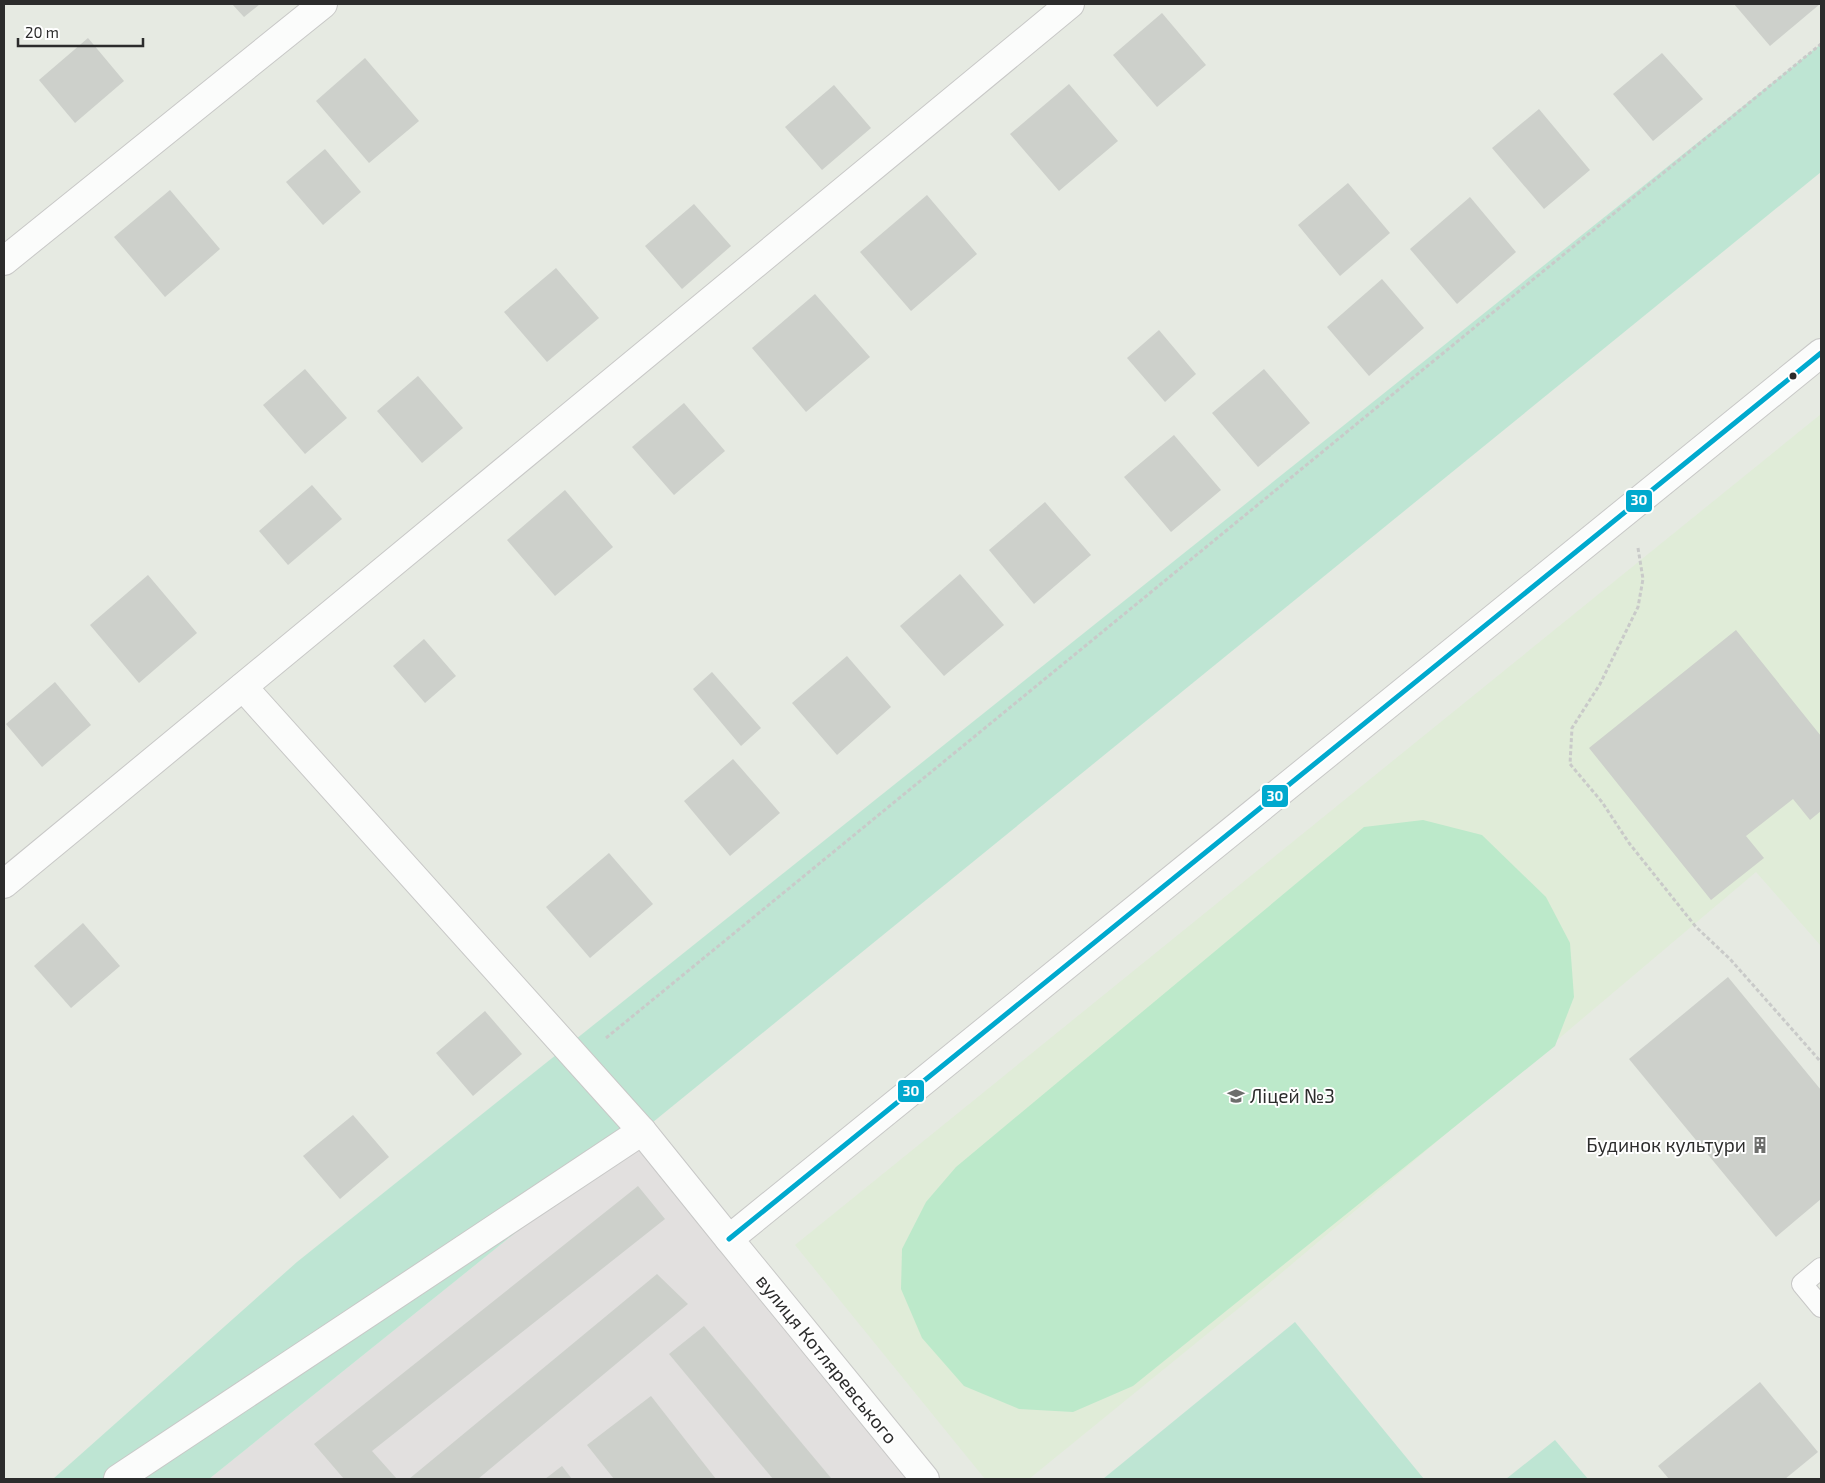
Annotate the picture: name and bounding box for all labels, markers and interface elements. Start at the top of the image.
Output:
scale bar [18,15,142,47]
text: 20 m [25,23,59,41]
unlabelled marker [1788,371,1798,381]
line badge: 30 [1625,489,1653,513]
text: 30 [1631,491,1648,508]
line badge: 30 [1261,784,1289,808]
text: 30 [1267,787,1284,804]
line badge: 30 [897,1079,925,1103]
text: 30 [903,1082,920,1099]
place label: Ліцей №3 [1250,1084,1335,1107]
school or university icon: Ліцей №3 [1226,1086,1246,1106]
place label: Будинок культури [1586,1133,1746,1157]
building icon: Будинок культури [1750,1135,1770,1155]
street label: вулиця Котляревського [751,1269,903,1449]

